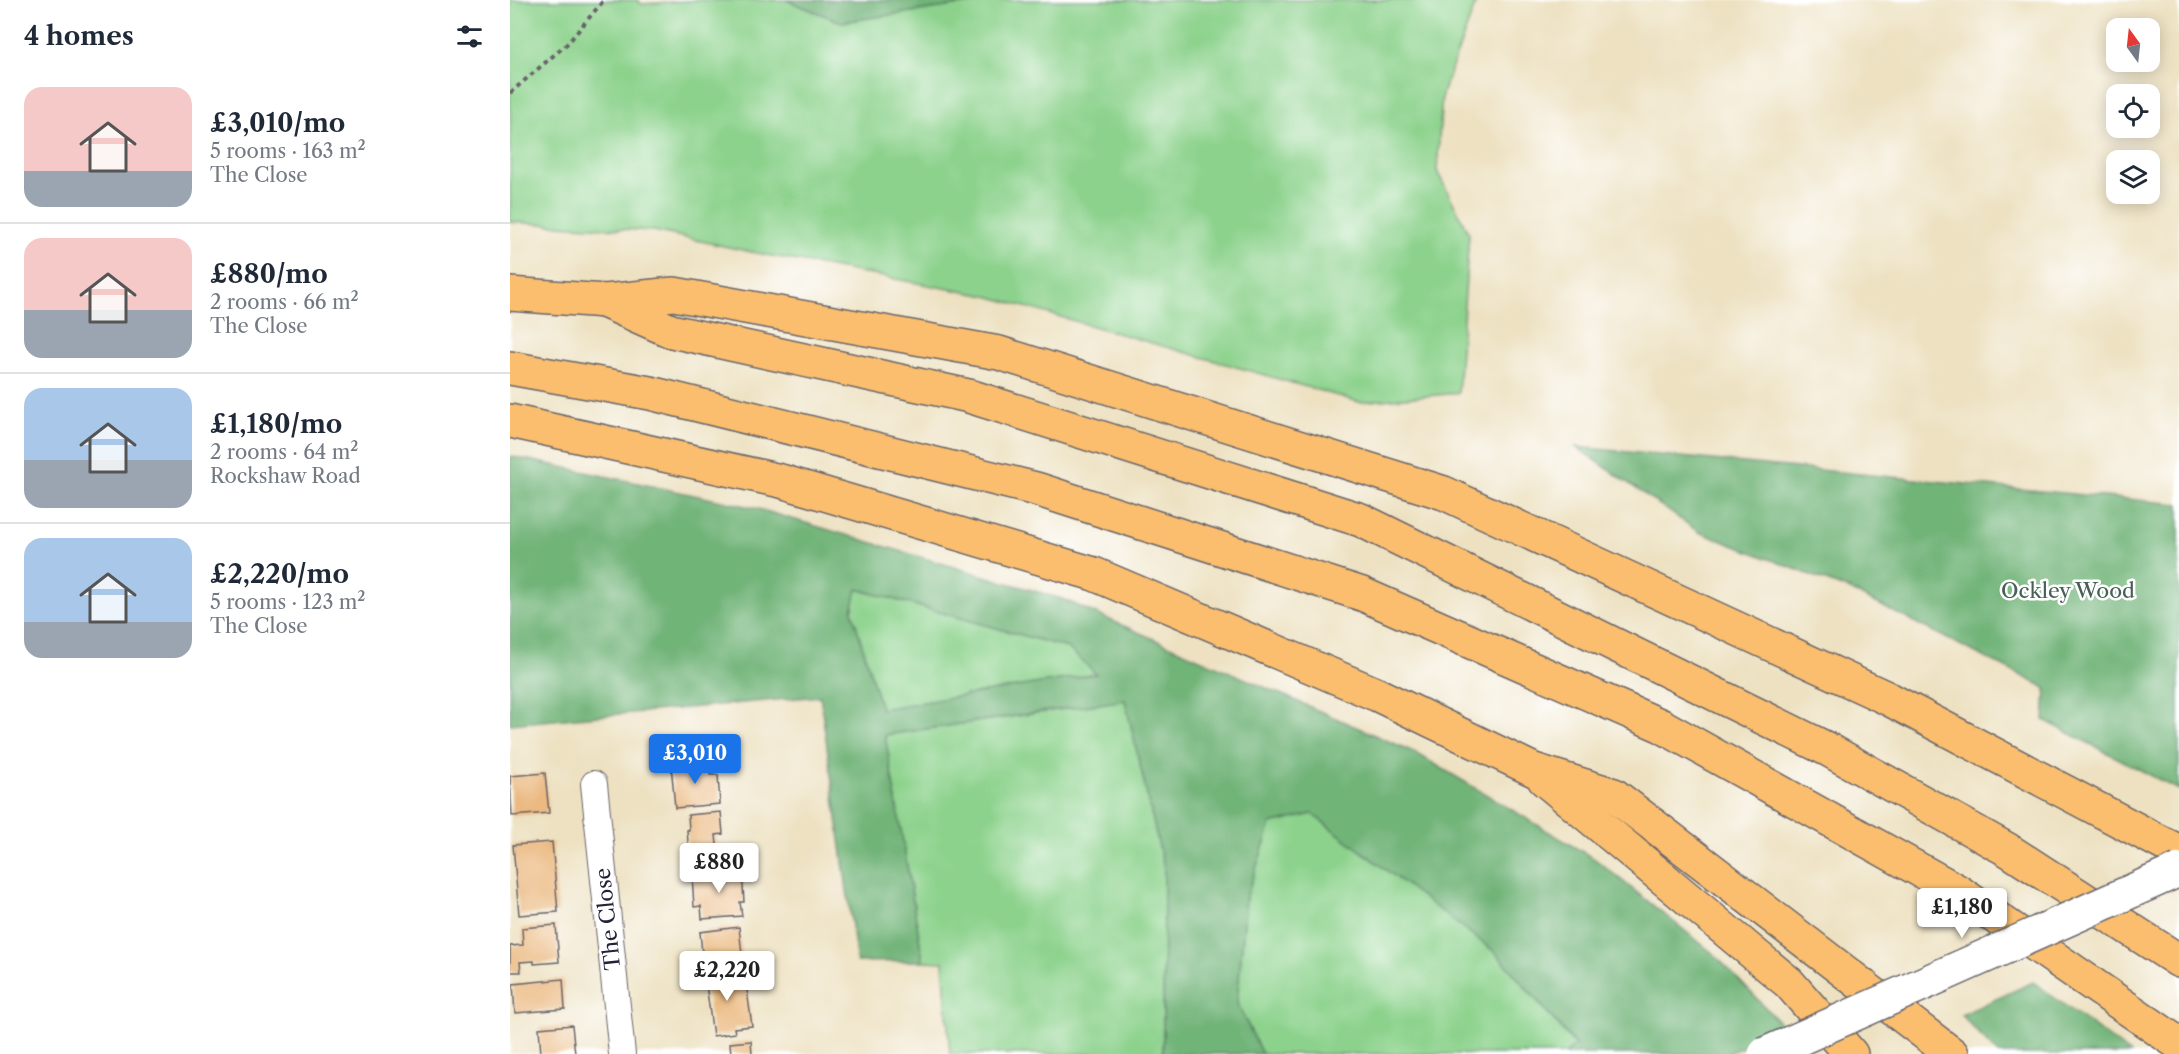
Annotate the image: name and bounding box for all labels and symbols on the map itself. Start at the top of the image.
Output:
north arrow [2106,18,2160,72]
park label: Ockley Wood [2001,578,2135,603]
pin: £3,010 [646,734,744,785]
pin: £880 [683,843,755,894]
street label: The Close [590,867,625,971]
pin: £1,180 [1913,888,2011,939]
pin: £2,220 [678,951,776,1002]

